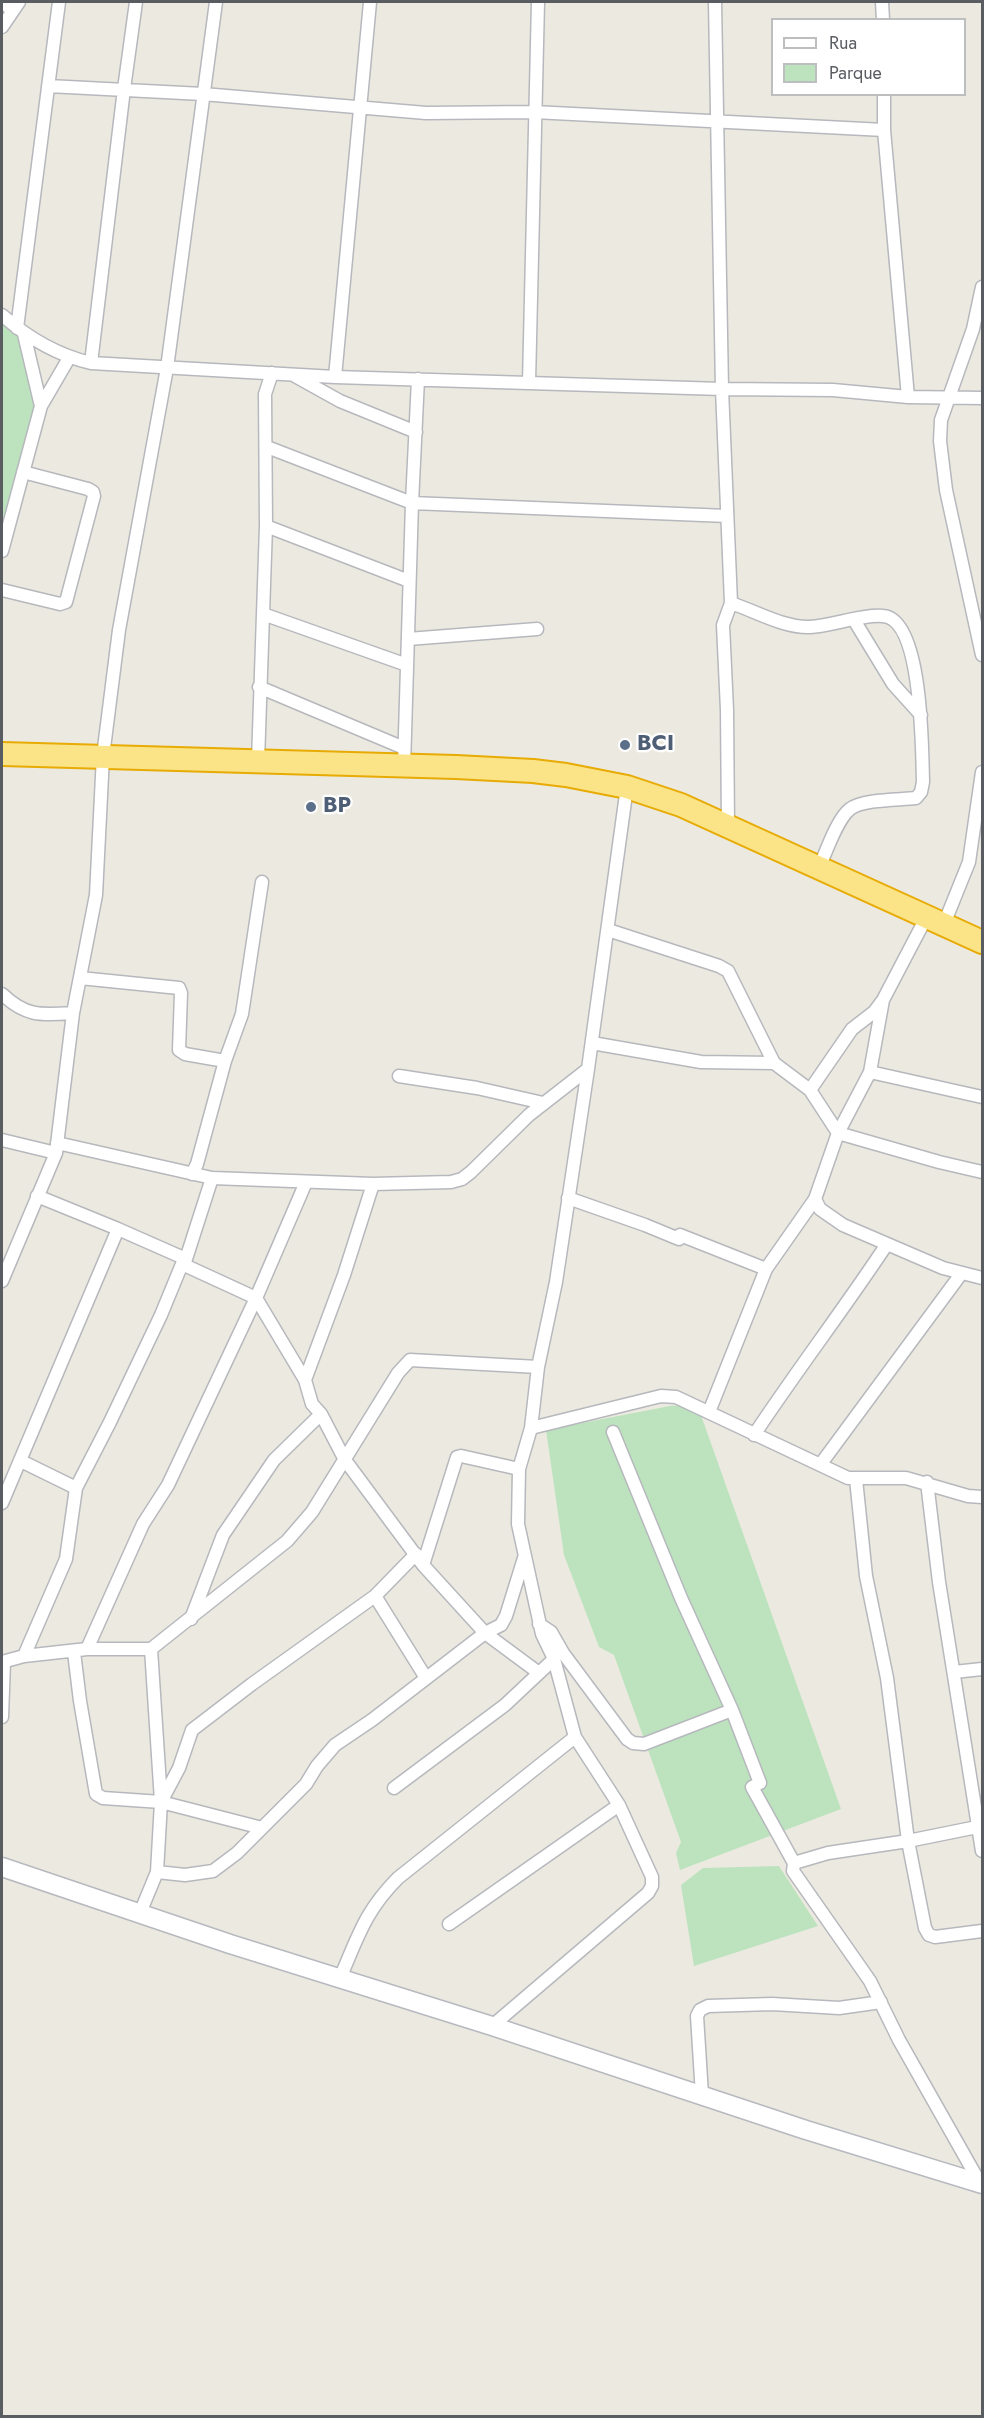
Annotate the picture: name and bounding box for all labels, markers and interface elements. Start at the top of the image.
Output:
legend [771,18,966,96]
text: Rua [829,30,857,56]
text: Parque [829,60,882,86]
place label: BCI [637,732,674,758]
marker: BCI [618,738,632,752]
place label: BP [323,794,351,820]
marker: BP [304,800,318,814]

